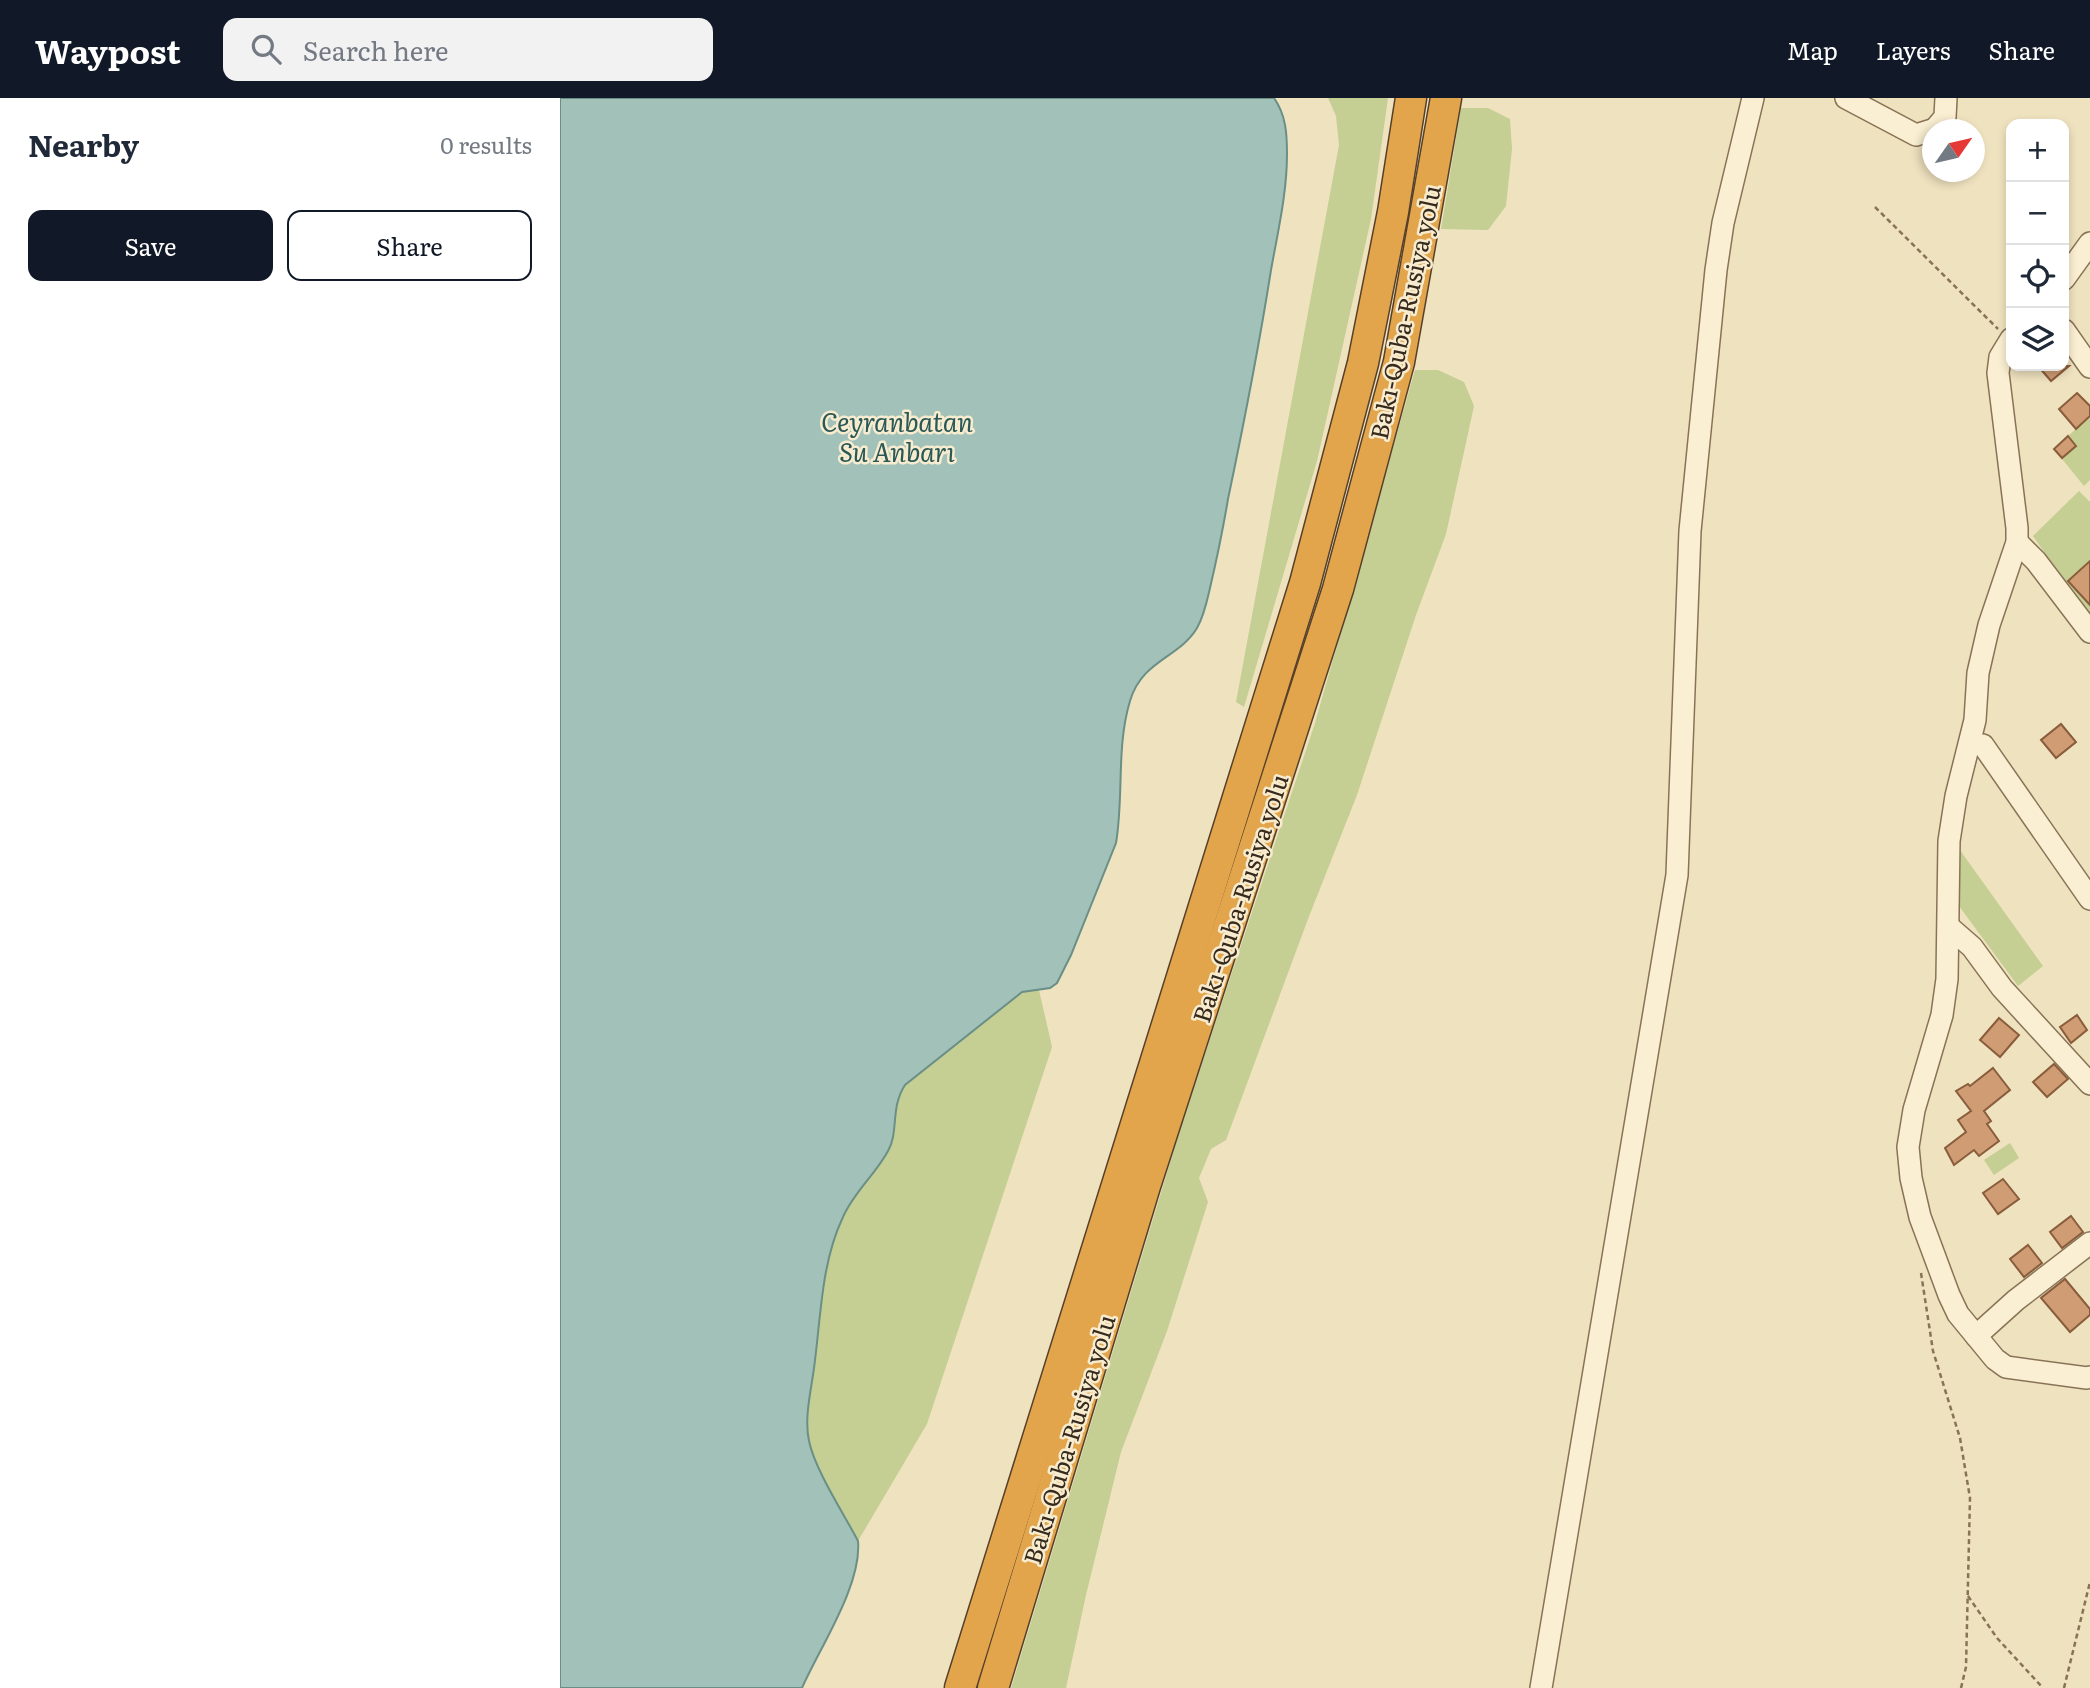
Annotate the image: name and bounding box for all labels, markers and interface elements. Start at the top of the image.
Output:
search box [223,18,713,81]
text: Waypost [35,25,181,74]
icon: search [247,30,285,68]
text: Search here [303,30,449,69]
text: Map [1787,32,1838,67]
text: Layers [1876,32,1950,67]
text: Share [1988,32,2055,67]
north arrow [1922,119,1985,182]
map controls [2006,119,2069,371]
button: + [2006,119,2069,182]
text: Nearby [28,122,139,166]
text: 0 results [440,127,532,161]
street label: Bakı-Quba-Rusiya yolu [1360,181,1448,443]
button: − [2006,182,2069,245]
button: Save [28,210,273,281]
button: Share [287,210,532,281]
button: locate [2006,245,2069,308]
button: layers [2006,308,2069,371]
water label: Ceyranbatan Su Anbarı [821,401,974,470]
street label: Bakı-Quba-Rusiya yolu [1182,769,1296,1027]
street label: Bakı-Quba-Rusiya yolu [1013,1310,1123,1568]

